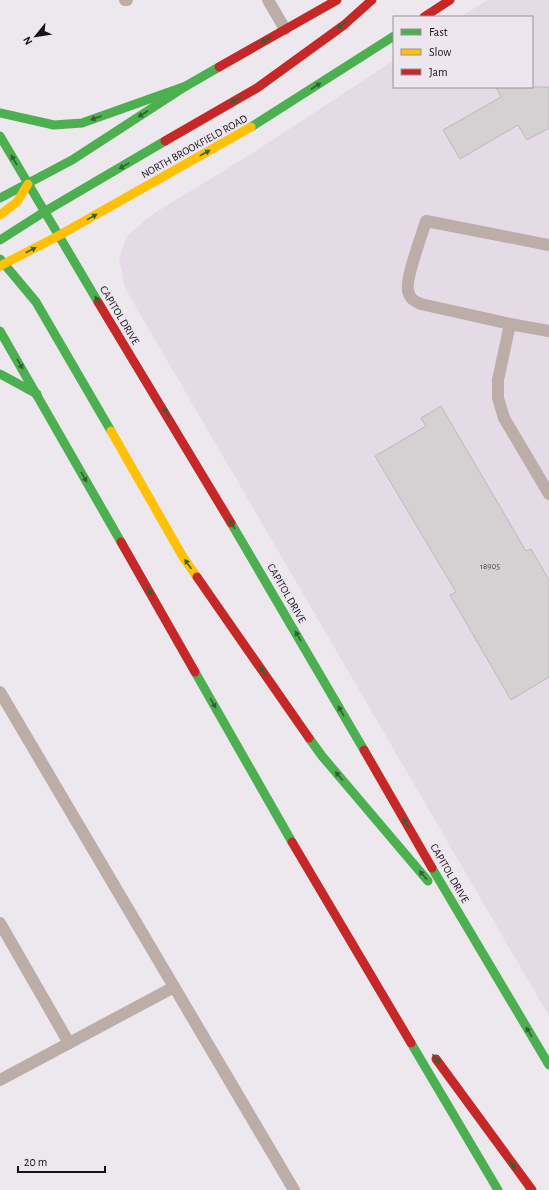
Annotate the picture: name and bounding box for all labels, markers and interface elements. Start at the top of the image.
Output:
north arrow [16,16,56,56]
legend [393,16,533,88]
one-way arrow [337,21,348,30]
text: Fast [429,26,448,38]
text: N [21,35,34,47]
one-way arrow [260,37,272,44]
text: Slow [429,46,451,58]
text: Jam [429,66,448,78]
one-way arrow [311,82,322,90]
one-way arrow [230,96,242,103]
one-way arrow [138,110,148,118]
street label: NORTH BROOKFIELD ROAD [139,113,249,180]
one-way arrow [90,115,102,121]
one-way arrow [199,150,211,157]
one-way arrow [11,154,18,166]
one-way arrow [118,162,130,169]
one-way arrow [86,213,98,220]
one-way arrow [25,247,37,253]
street label: CAPITOL DRIVE [98,284,142,347]
one-way arrow [94,296,102,306]
one-way arrow [16,358,23,370]
one-way arrow [162,406,169,418]
one-way arrow [81,471,88,483]
one-way arrow [229,518,236,530]
one-way arrow [184,559,192,570]
street label: CAPITOL DRIVE [265,562,308,625]
house number: 18905 [480,562,500,571]
one-way arrow [145,584,152,596]
one-way arrow [294,630,301,642]
one-way arrow [259,665,267,676]
one-way arrow [210,697,217,709]
one-way arrow [338,705,345,717]
one-way arrow [335,770,344,781]
one-way arrow [403,817,410,829]
street label: CAPITOL DRIVE [428,842,471,905]
one-way arrow [419,870,428,880]
one-way arrow [525,1027,533,1037]
one-way arrow [431,1054,439,1064]
scale bar [18,1148,105,1174]
text: 20 m [24,1156,47,1168]
one-way arrow [508,1158,517,1169]

